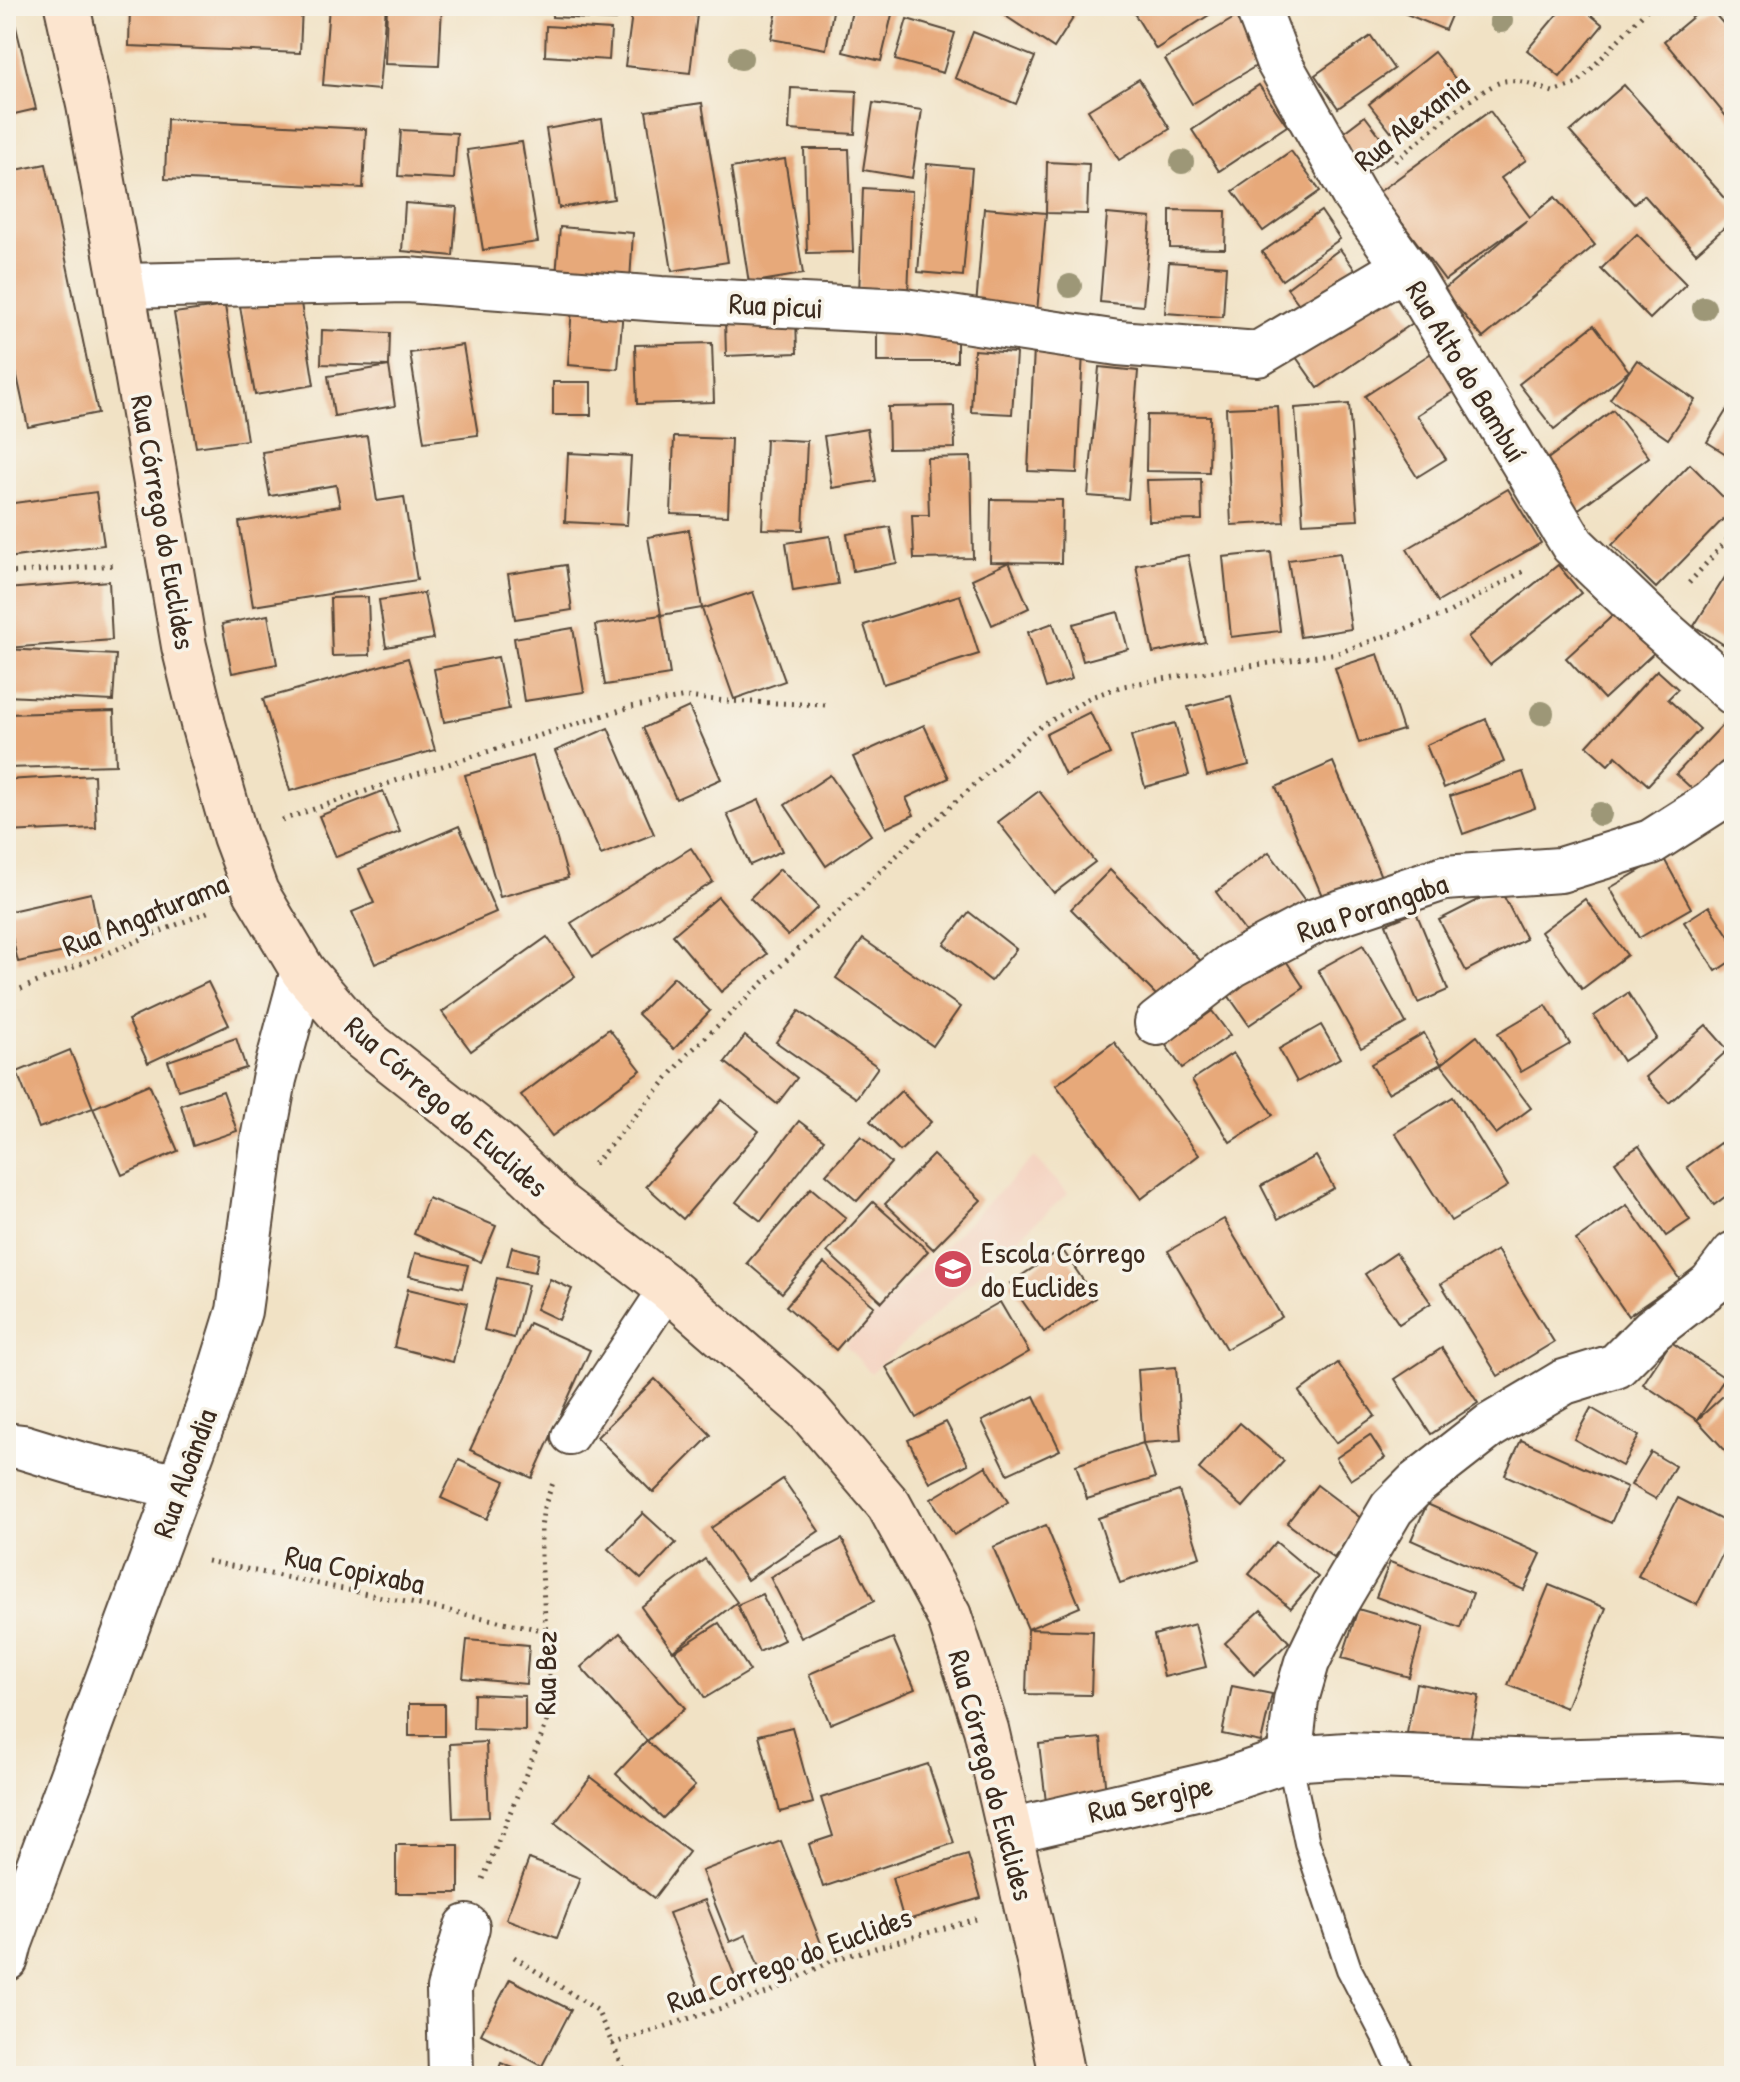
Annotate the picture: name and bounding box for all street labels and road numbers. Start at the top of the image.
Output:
street label: Rua Alexania [1345,64,1477,180]
street label: Rua Alto do Bambuí [1397,273,1537,469]
street label: Rua picui [728,283,824,327]
street label: Rua Córrego do Euclides [122,392,206,652]
street label: Rua Porangaba [1291,862,1453,951]
street label: Rua Angaturama [56,863,234,965]
street label: Rua Córrego do Euclides [337,1006,557,1206]
street label: Rua Aloândia [142,1403,226,1543]
street label: Rua Copixaba [282,1535,429,1603]
street label: Rua Bez [524,1630,566,1715]
street label: Rua Córrego do Euclides [939,1645,1045,1905]
street label: Rua Sergipe [1084,1764,1216,1832]
street label: Rua Corrego do Euclides [661,1896,917,2022]

